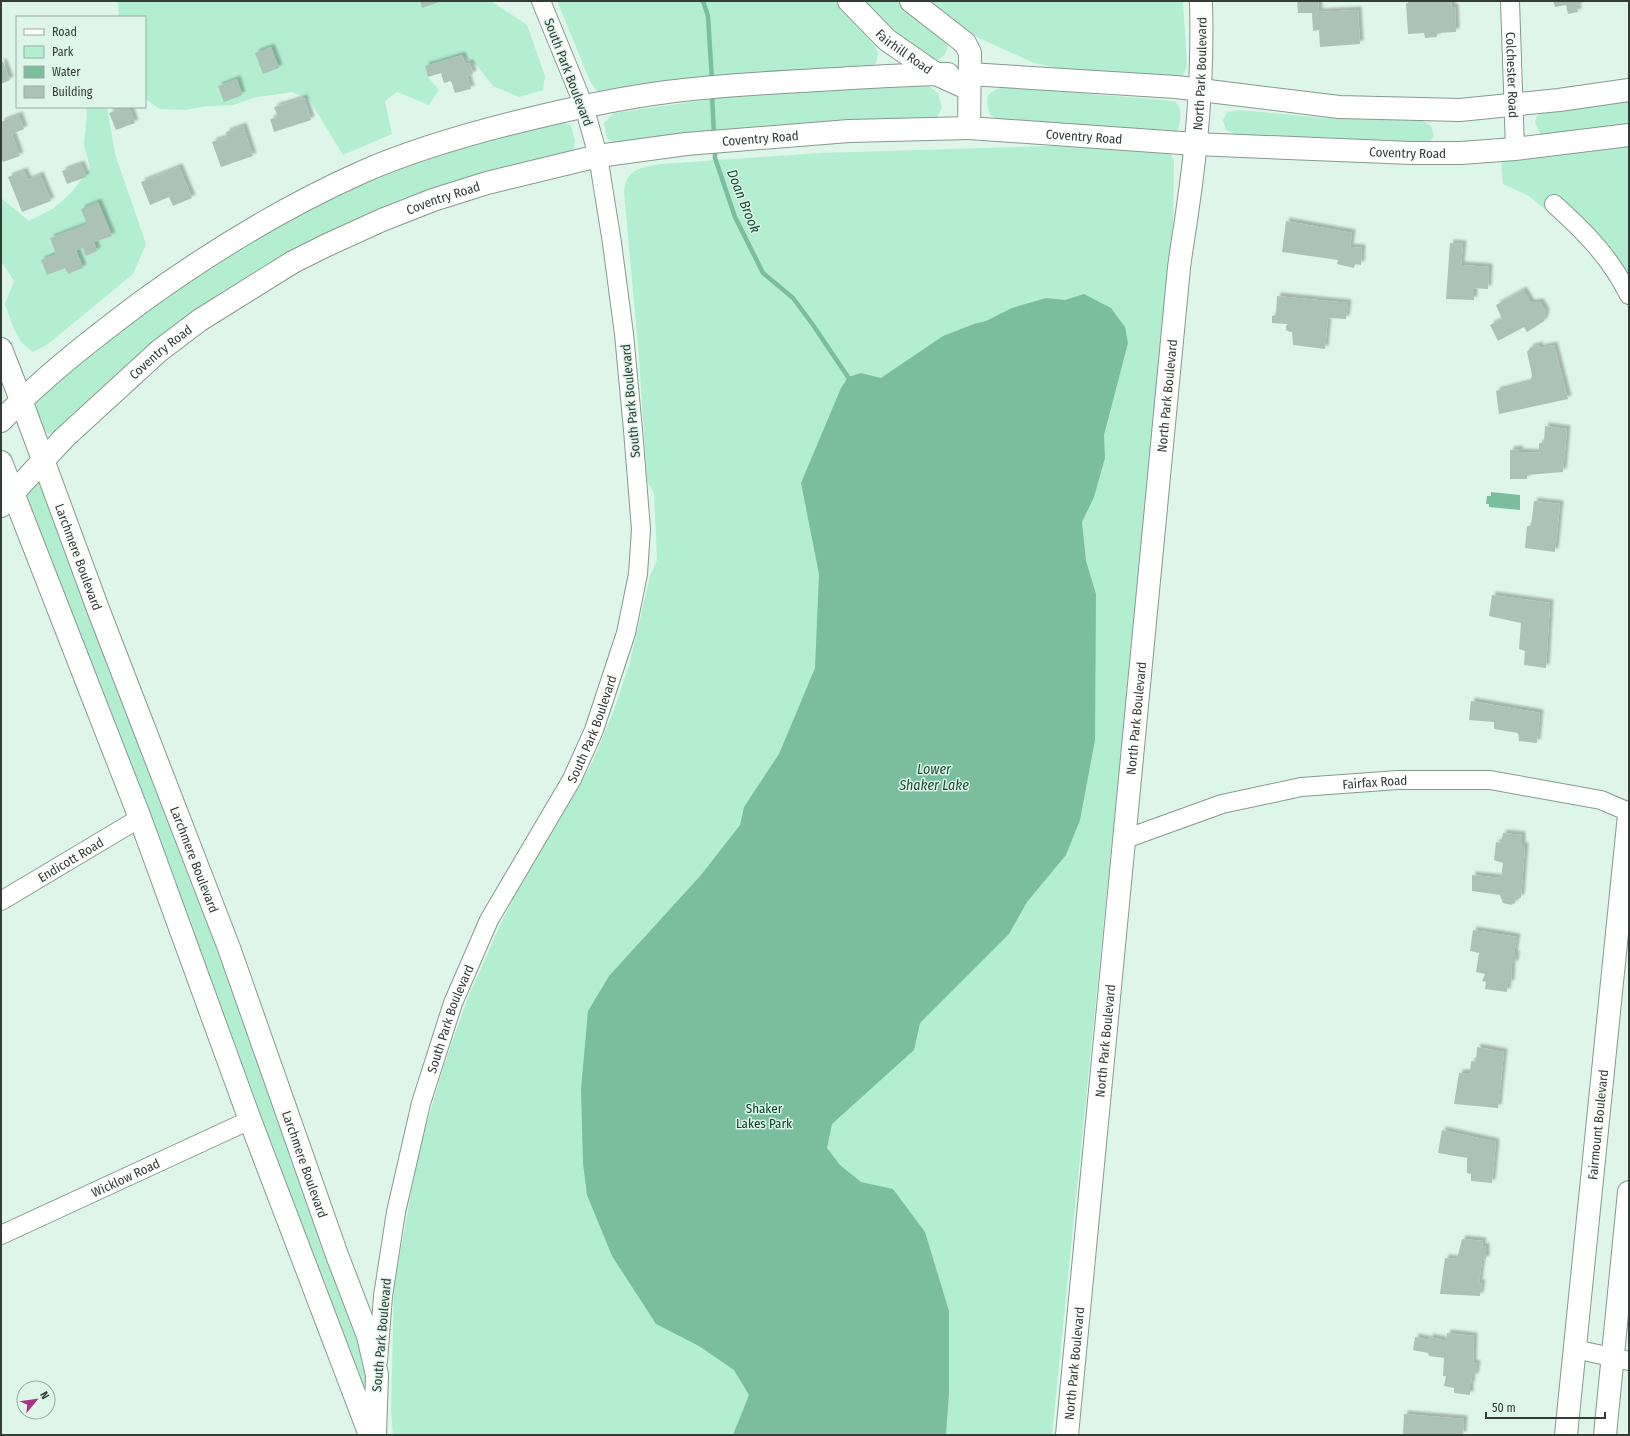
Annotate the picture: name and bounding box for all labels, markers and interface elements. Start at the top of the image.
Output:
legend [16,16,146,108]
street label: South Park Boulevard [541,16,596,128]
street label: North Park Boulevard [1190,17,1209,131]
text: Road [52,25,77,39]
street label: Fairhill Road [873,26,935,77]
street label: Colchester Road [1503,32,1521,118]
text: Park [52,45,74,59]
text: Water [52,65,81,79]
text: Building [52,85,93,99]
street label: Coventry Road [1045,126,1123,147]
street label: Coventry Road [722,128,799,149]
street label: Coventry Road [1369,144,1446,161]
water label: Doan Brook [723,167,764,236]
street label: Coventry Road [404,179,482,218]
street label: Coventry Road [126,322,195,383]
street label: North Park Boulevard [1154,339,1180,453]
street label: South Park Boulevard [618,344,643,458]
street label: Larchmere Boulevard [52,502,105,612]
street label: North Park Boulevard [1123,661,1149,775]
street label: South Park Boulevard [564,673,620,785]
water label: Lower Shaker Lake [898,761,969,794]
street label: Fairfax Road [1342,773,1407,792]
street label: Larchmere Boulevard [167,804,222,915]
street label: Endicott Road [35,835,106,885]
street label: South Park Boulevard [424,963,477,1075]
street label: North Park Boulevard [1092,984,1118,1098]
street label: Fairmount Boulevard [1585,1069,1611,1180]
park label: Shaker Lakes Park [736,1101,793,1131]
street label: Larchmere Boulevard [279,1109,330,1220]
street label: Wicklow Road [89,1156,162,1200]
street label: South Park Boulevard [369,1278,394,1392]
street label: North Park Boulevard [1061,1306,1087,1420]
north arrow [16,1380,56,1420]
text: N [37,1389,52,1401]
scale bar [1486,1394,1605,1420]
text: 50 m [1492,1401,1516,1415]

